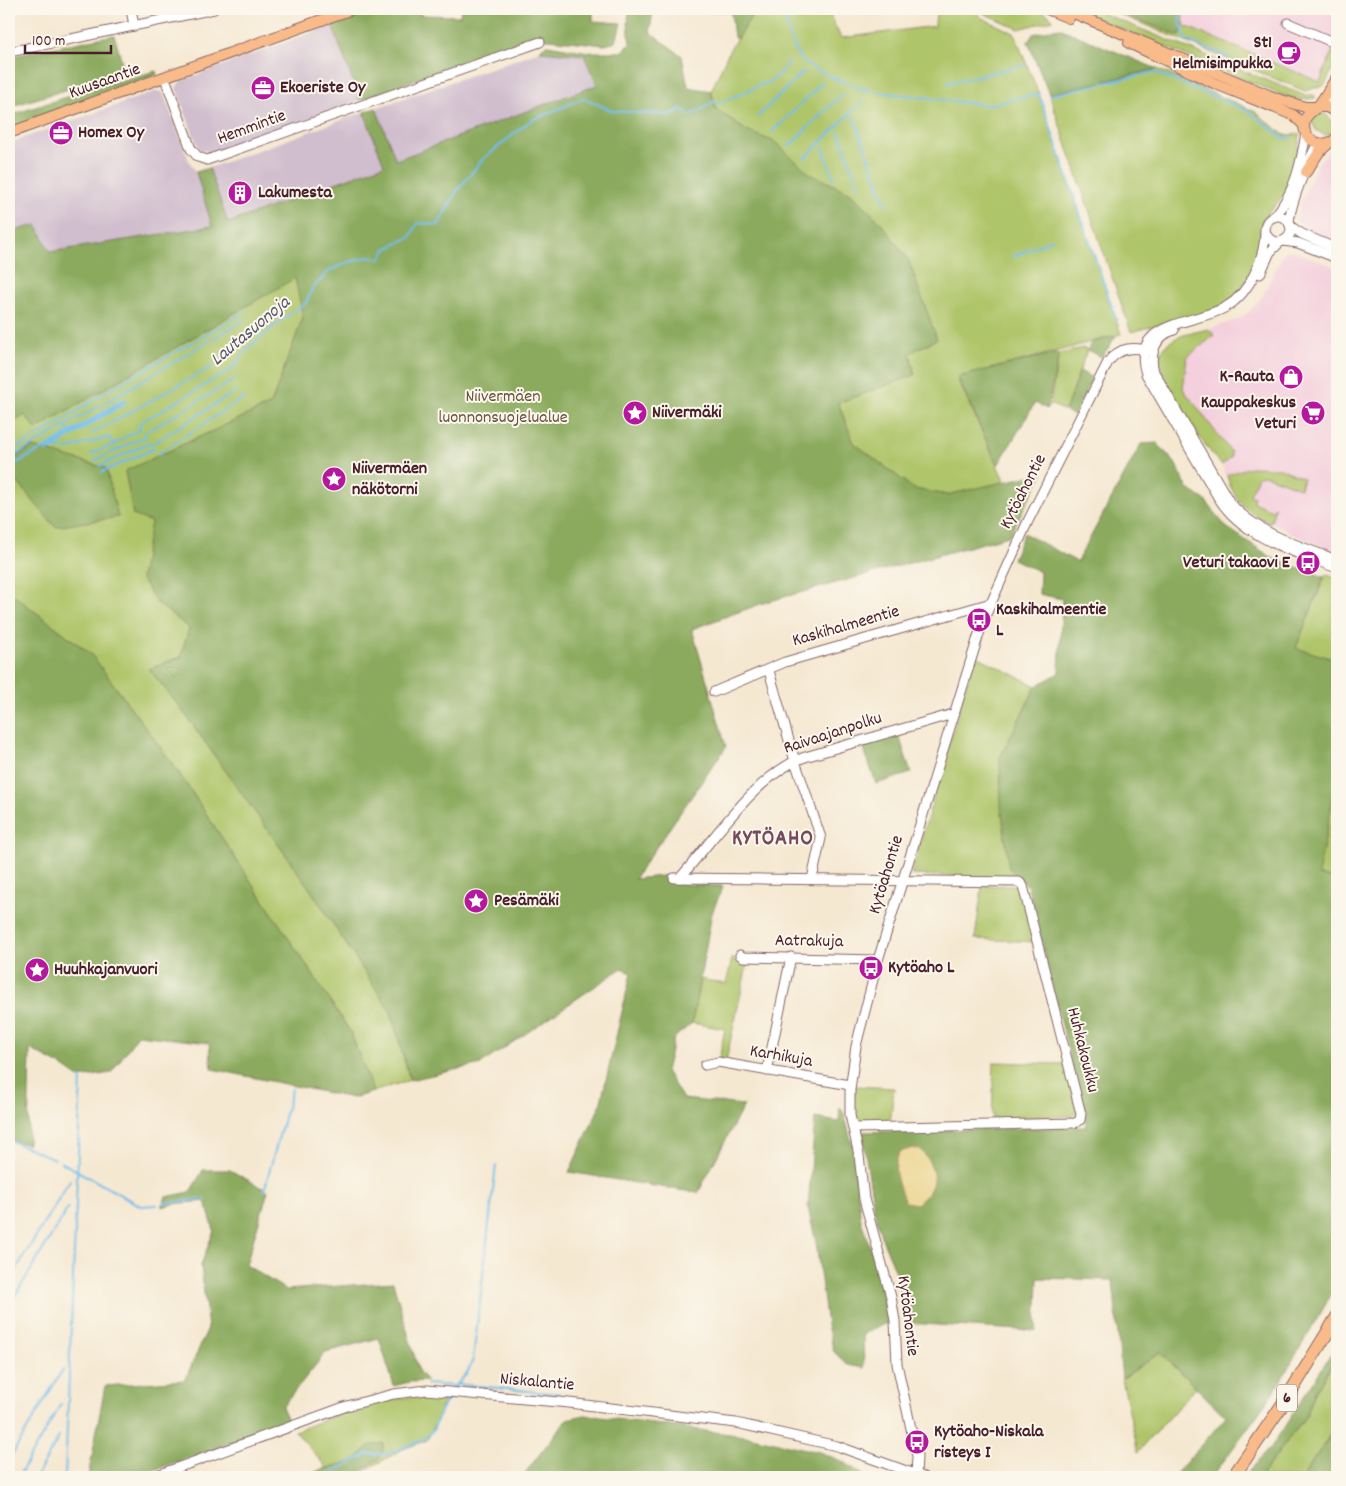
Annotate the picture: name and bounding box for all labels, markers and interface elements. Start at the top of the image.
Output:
scale bar [25,22,111,54]
text: 100 m [32,31,65,53]
place label: St1 Helmisimpukka [1172,31,1273,77]
cafe icon: St1 Helmisimpukka [1276,40,1302,66]
street label: Kuusaantie [66,57,144,106]
office icon: Ekoeriste Oy [250,75,276,101]
place label: Ekoeriste Oy [280,76,366,101]
street label: Hemmintie [214,104,290,152]
office icon: Homex Oy [48,120,74,146]
place label: Homex Oy [78,121,145,146]
building icon: Lakumesta [227,180,253,206]
place label: Lakumesta [258,181,332,206]
water label: Lautasuonoja [205,290,297,373]
shop icon: K-Rauta [1278,364,1304,390]
place label: K-Rauta [1219,365,1275,390]
park label: Niivermäen luonnonsuojelualue [438,385,568,431]
place label: Kauppakeskus Veturi [1201,391,1297,437]
place icon: Niivermäki [622,400,648,426]
supermarket icon: Kauppakeskus Veturi [1300,400,1326,426]
place label: Niivermäki [652,401,722,426]
street label: Kytöahontie [994,450,1054,534]
place label: Niivermäen näkötorni [352,457,427,503]
place icon: Niivermäen näkötorni [321,466,347,492]
bus stop icon: Veturi takaovi E [1295,550,1321,576]
place label: Veturi takaovi E [1183,551,1291,576]
place label: Kaskihalmeentie L [996,598,1106,644]
street label: Kaskihalmeentie [790,600,903,654]
bus stop icon: Kaskihalmeentie L [966,607,992,633]
street label: Raivaajanpolku [781,706,885,762]
district label: KYTÖAHO [732,824,814,855]
street label: Kytöahontie [863,832,911,917]
place icon: Pesämäki [463,888,489,914]
place label: Pesämäki [494,889,559,914]
street label: Aatrakuja [775,929,844,955]
bus stop icon: Kytöaho L [858,955,884,981]
place label: Kytöaho L [888,956,955,981]
place icon: Huuhkajanvuori [24,957,50,983]
place label: Huuhkajanvuori [54,958,158,983]
street label: Huhkakoukku [1059,1005,1105,1095]
street label: Karhikuja [748,1039,815,1075]
street label: Kytöahontie [890,1274,924,1358]
street label: Niskalantie [499,1367,575,1399]
road number: 6 [1277,1385,1297,1412]
place label: Kytöaho-Niskala risteys I [934,1420,1044,1466]
bus stop icon: Kytöaho-Niskala risteys I [904,1429,930,1455]

